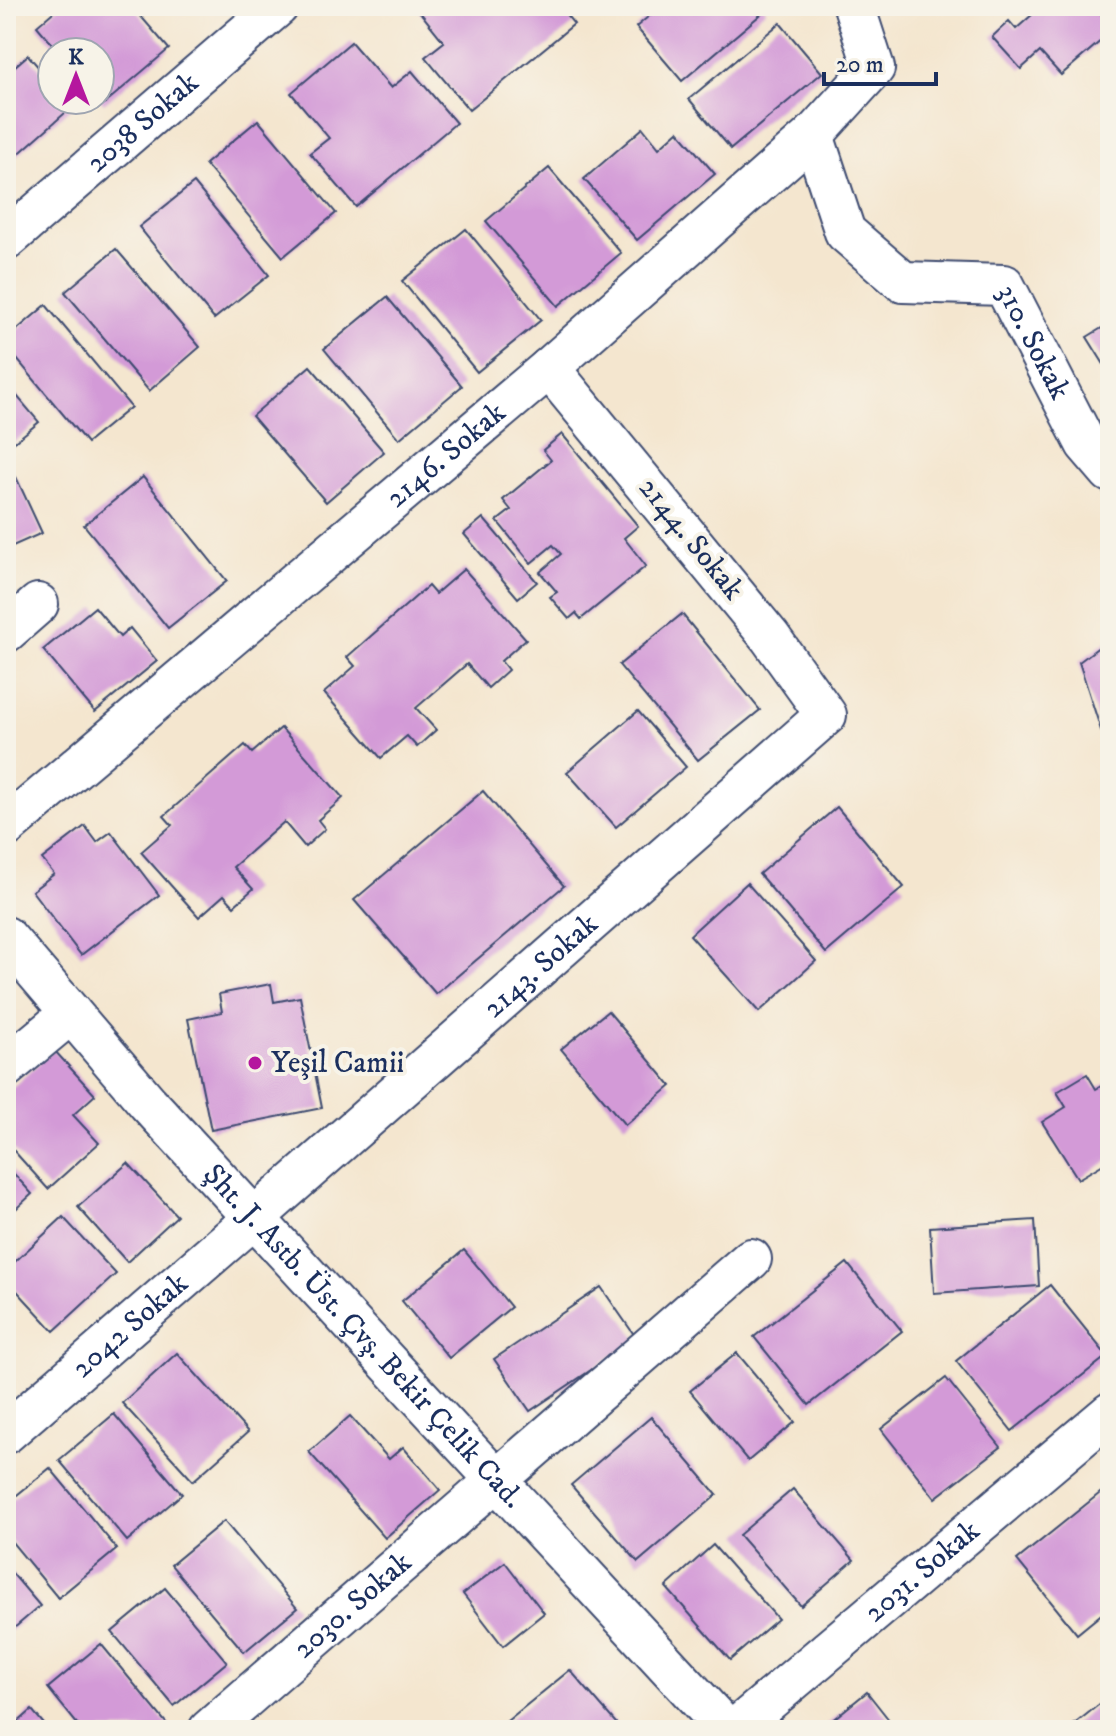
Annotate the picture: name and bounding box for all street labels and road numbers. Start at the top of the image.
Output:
street label: 2038 Sokak [79,64,206,181]
street label: 310. Sokak [988,278,1078,406]
street label: 2146. Sokak [379,394,513,516]
street label: 2144. Sokak [630,470,752,608]
street label: 2143. Sokak [476,906,606,1026]
street label: Şht. J. Astb. Üst. Çvş. Bekir Çelik Cad. [195,1156,532,1516]
street label: 2042 Sokak [64,1265,196,1386]
street label: 2031. Sokak [857,1512,987,1631]
street label: 2030. Sokak [286,1544,419,1667]

